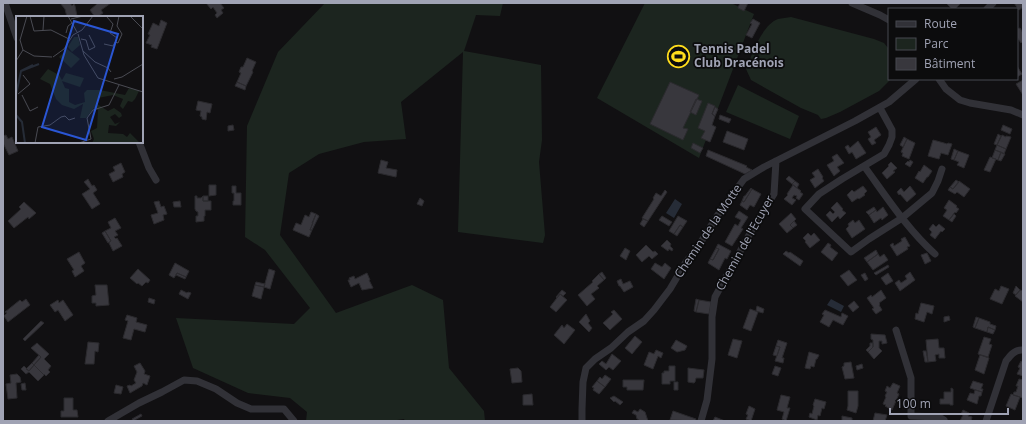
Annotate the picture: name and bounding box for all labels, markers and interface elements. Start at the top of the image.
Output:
legend [888,8,1018,80]
text: Route [924,15,957,32]
inset map [16,16,143,143]
text: Parc [924,35,949,52]
place label: Tennis Padel Club Dracénois [694,40,784,71]
sports icon: Tennis Padel Club Dracénois [665,43,691,69]
text: Bâtiment [924,55,975,72]
street label: Chemin de la Motte [670,180,745,281]
street label: Chemin de l'Ecuyer [711,192,778,293]
scale bar [890,390,1008,416]
text: 100 m [896,395,931,412]

